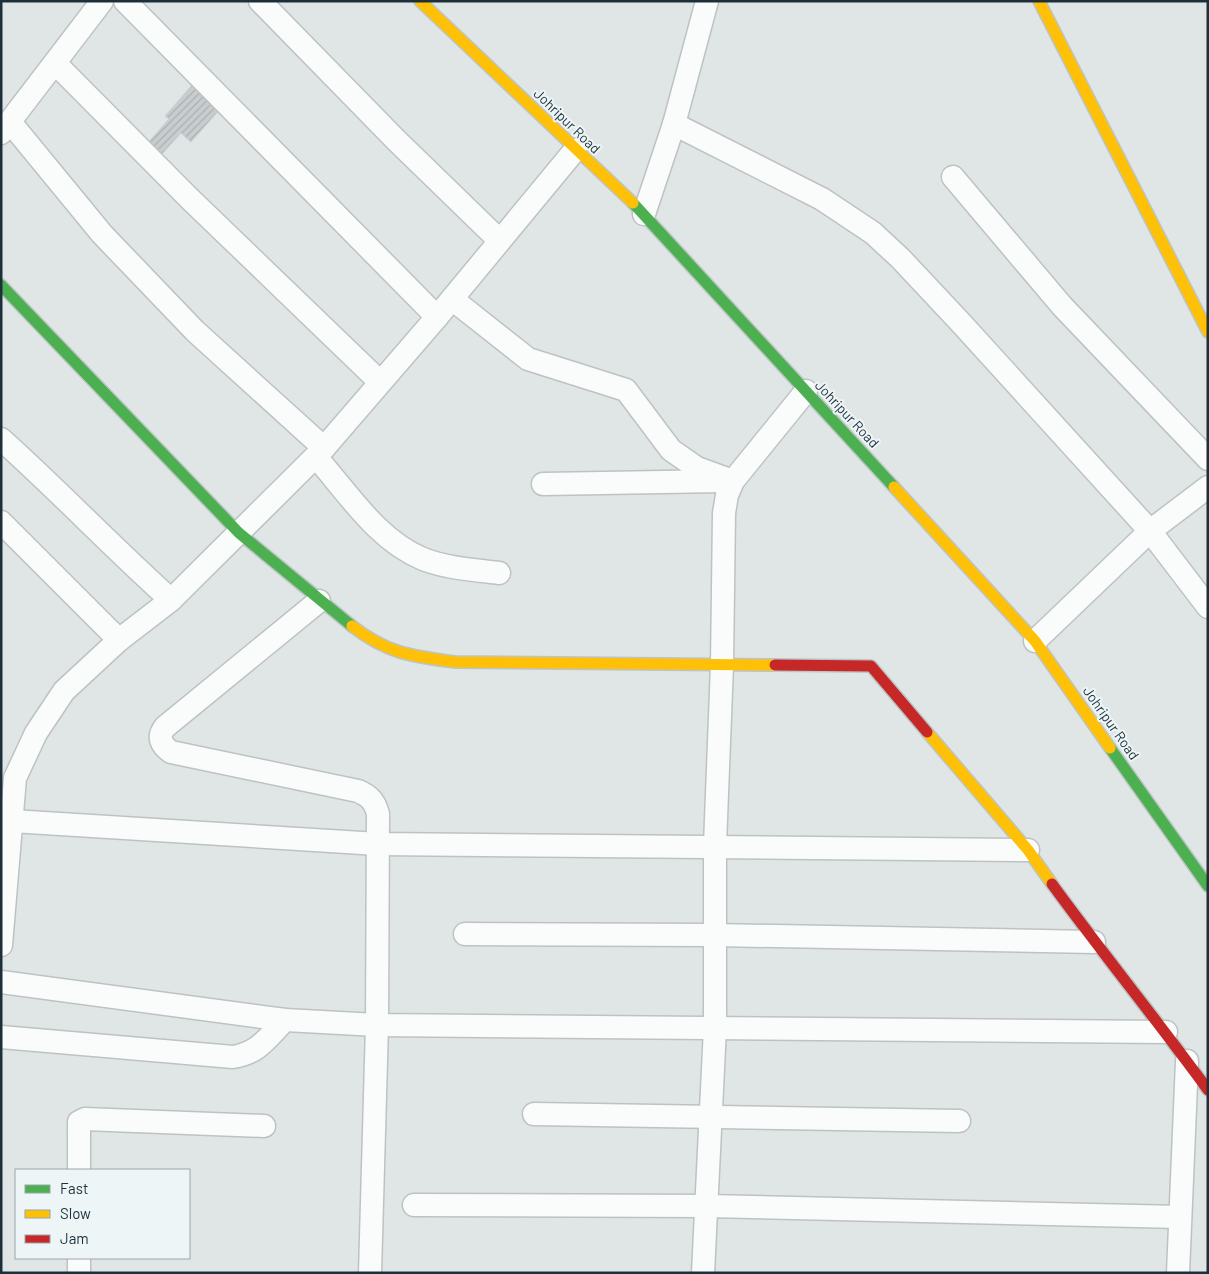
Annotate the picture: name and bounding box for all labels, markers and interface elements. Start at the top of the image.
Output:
street label: Johripur Road [531,85,604,157]
street label: Johripur Road [812,376,883,451]
street label: Johripur Road [1080,683,1143,763]
legend [15,1169,190,1259]
text: Fast [60,1179,88,1197]
text: Slow [60,1204,91,1222]
text: Jam [60,1229,89,1247]

